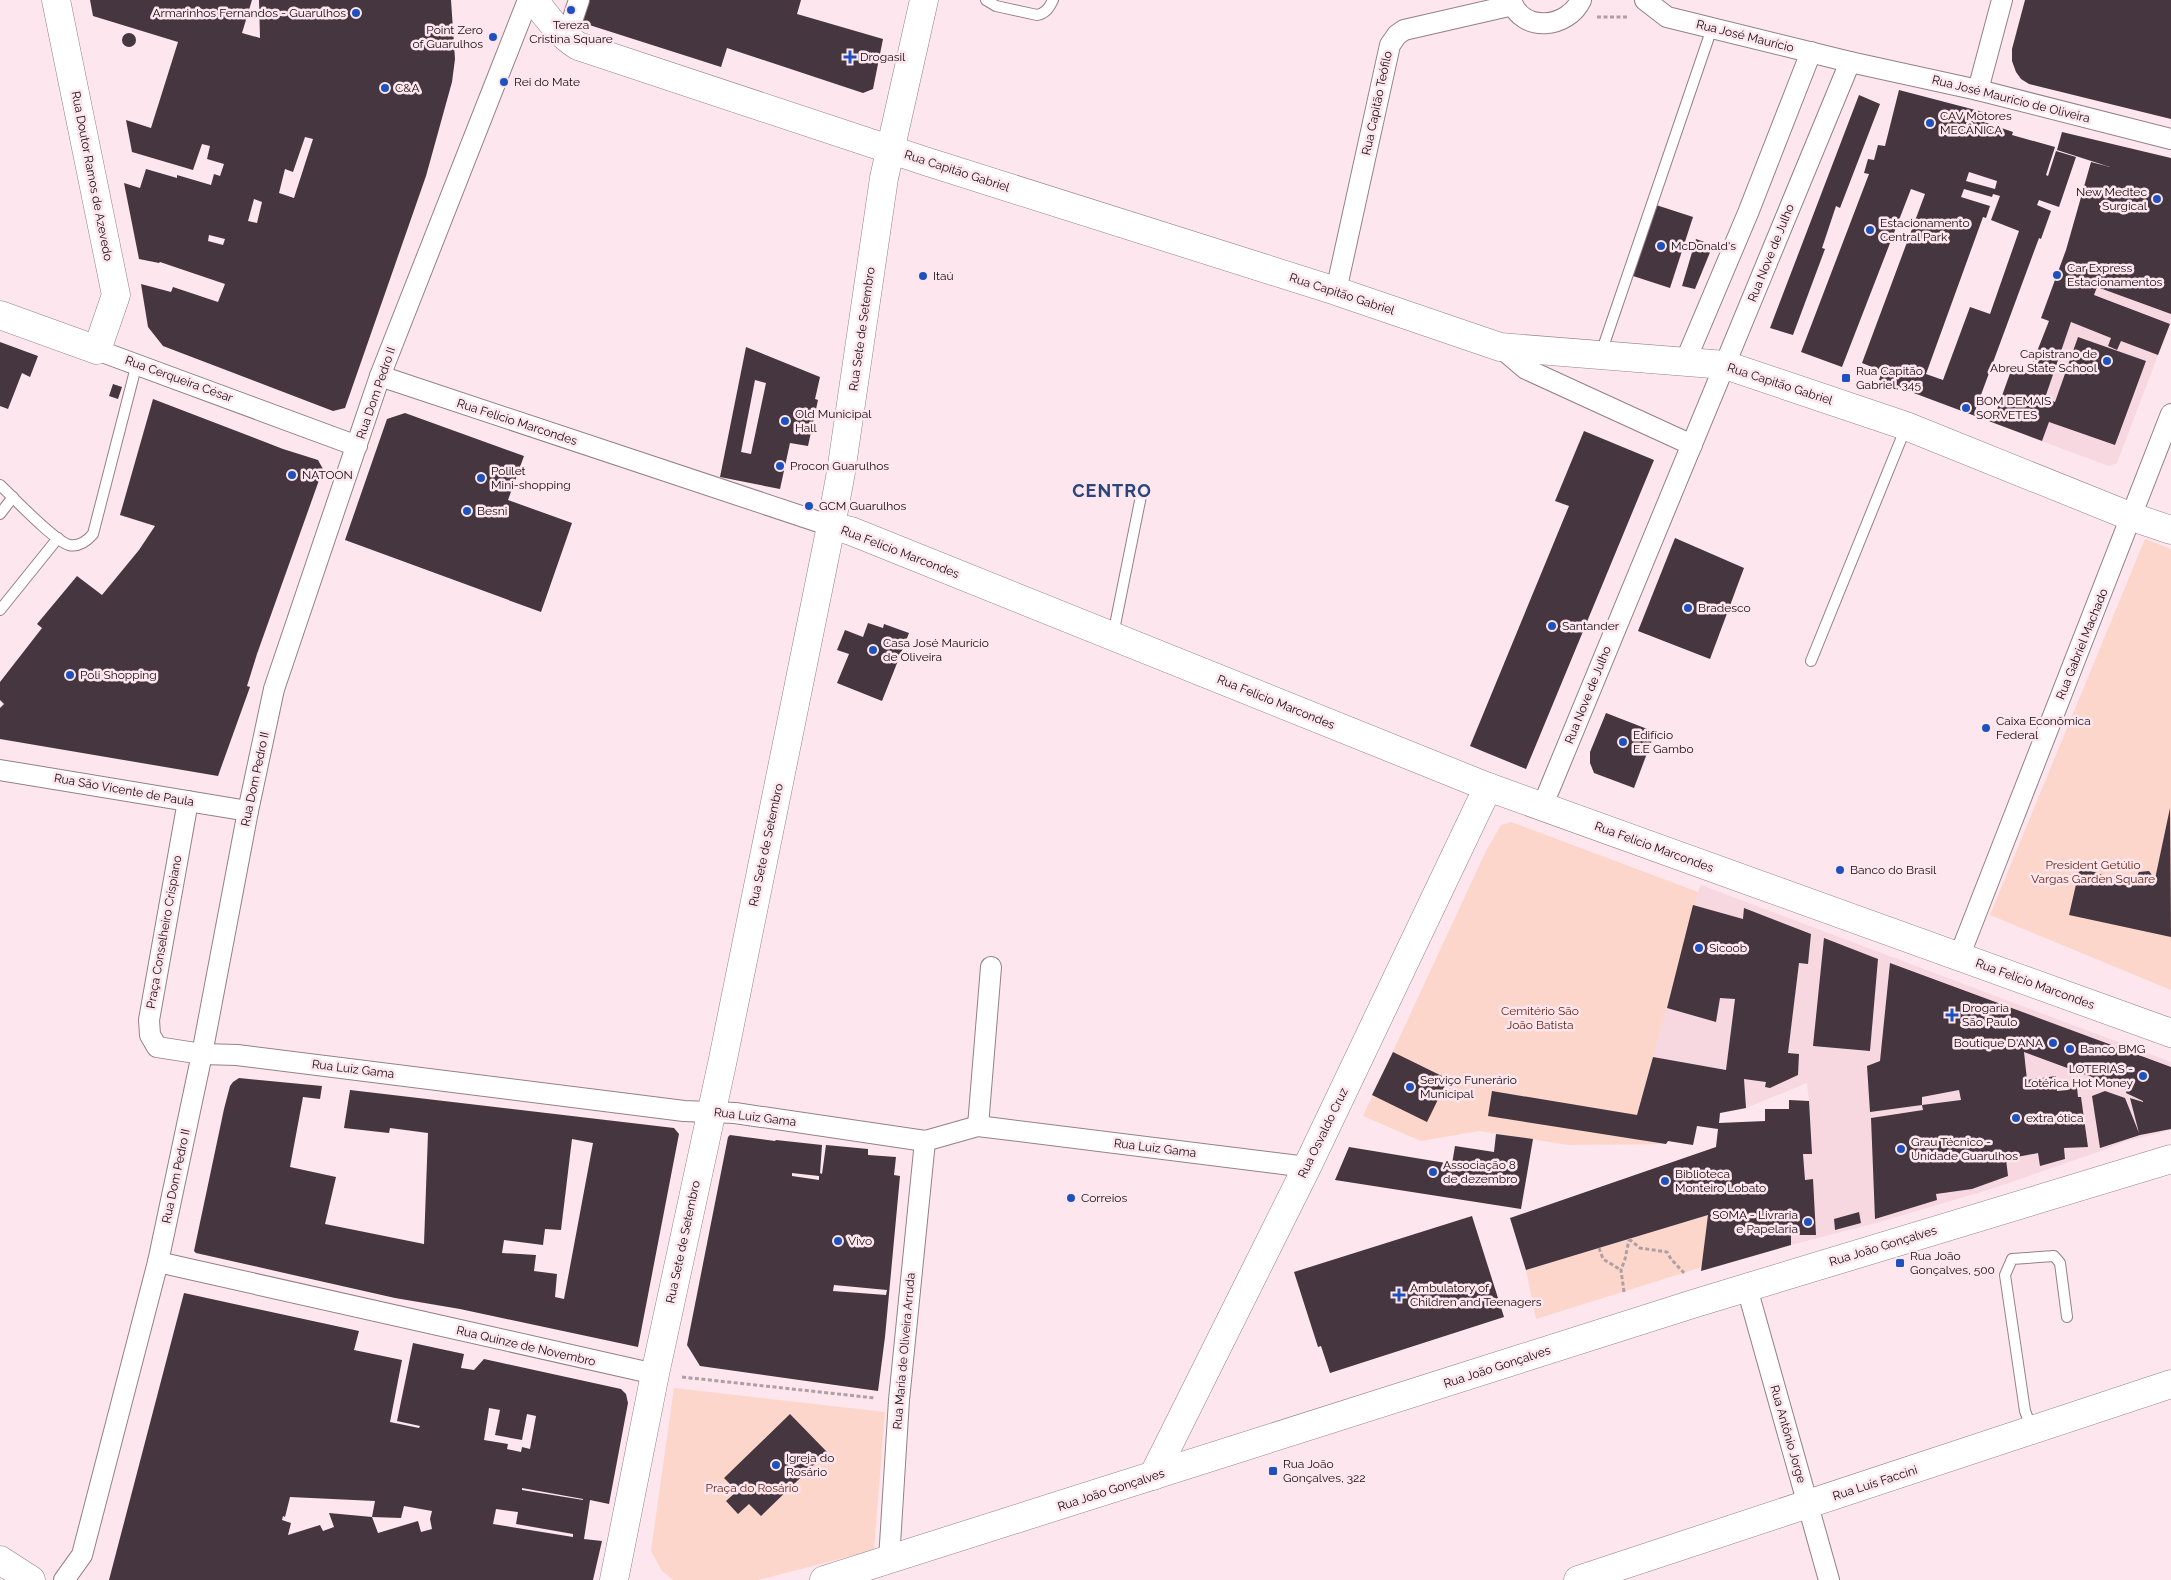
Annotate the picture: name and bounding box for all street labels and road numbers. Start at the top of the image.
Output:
street label: Rua José Maurício [1695,17,1795,55]
street label: Rua Capitão Teófilo [1359,50,1395,156]
street label: Rua José Maurício de Oliveira [1931,73,2091,125]
street label: Rua Doutor Ramos de Azevedo [69,90,115,262]
street label: Rua Capitão Gabriel [903,147,1012,195]
street label: Rua Nove de Julho [1745,202,1797,304]
street label: Rua Sete de Setembro [846,266,878,392]
street label: Rua Capitão Gabriel [1288,270,1397,318]
street label: Rua Dom Pedro II [354,345,398,441]
street label: Rua Cerqueira César [123,353,236,405]
street label: Rua Capitão Gabriel [1726,360,1835,408]
street label: Rua Felicio Marcondes [455,396,579,448]
street label: Rua Felicio Marcondes [839,523,961,581]
street label: Rua Gabriel Machado [2053,586,2111,702]
street label: Rua Nove de Julho [1562,644,1614,746]
street label: Rua Felicio Marcondes [1215,672,1337,732]
street label: Rua Dom Pedro II [238,730,272,828]
street label: Rua São Vicente de Paula [53,771,195,809]
street label: Rua Sete de Setembro [746,782,786,908]
street label: Rua Felicio Marcondes [1593,819,1716,875]
street label: Praça Conselheiro Crispiano [144,854,184,1010]
street label: Rua Felicio Marcondes [1974,956,2097,1012]
street label: Rua Luiz Gama [311,1057,395,1081]
street label: Rua Osvaldo Cruz [1295,1086,1351,1180]
street label: Rua Luiz Gama [713,1105,797,1129]
street label: Rua Dom Pedro II [159,1127,193,1225]
street label: Rua Luiz Gama [1113,1136,1197,1160]
street label: Rua Sete de Setembro [663,1179,703,1305]
street label: Rua João Gonçalves [1828,1223,1939,1269]
street label: Rua Maria de Oliveira Arruda [890,1272,918,1430]
street label: Rua Quinze de Novembro [455,1323,597,1369]
street label: Rua João Gonçalves [1442,1343,1552,1391]
street label: Rua Antônio Jorge [1767,1384,1809,1484]
street label: Rua Luís Faccini [1831,1463,1919,1503]
street label: Rua João Gonçalves [1056,1466,1166,1514]

